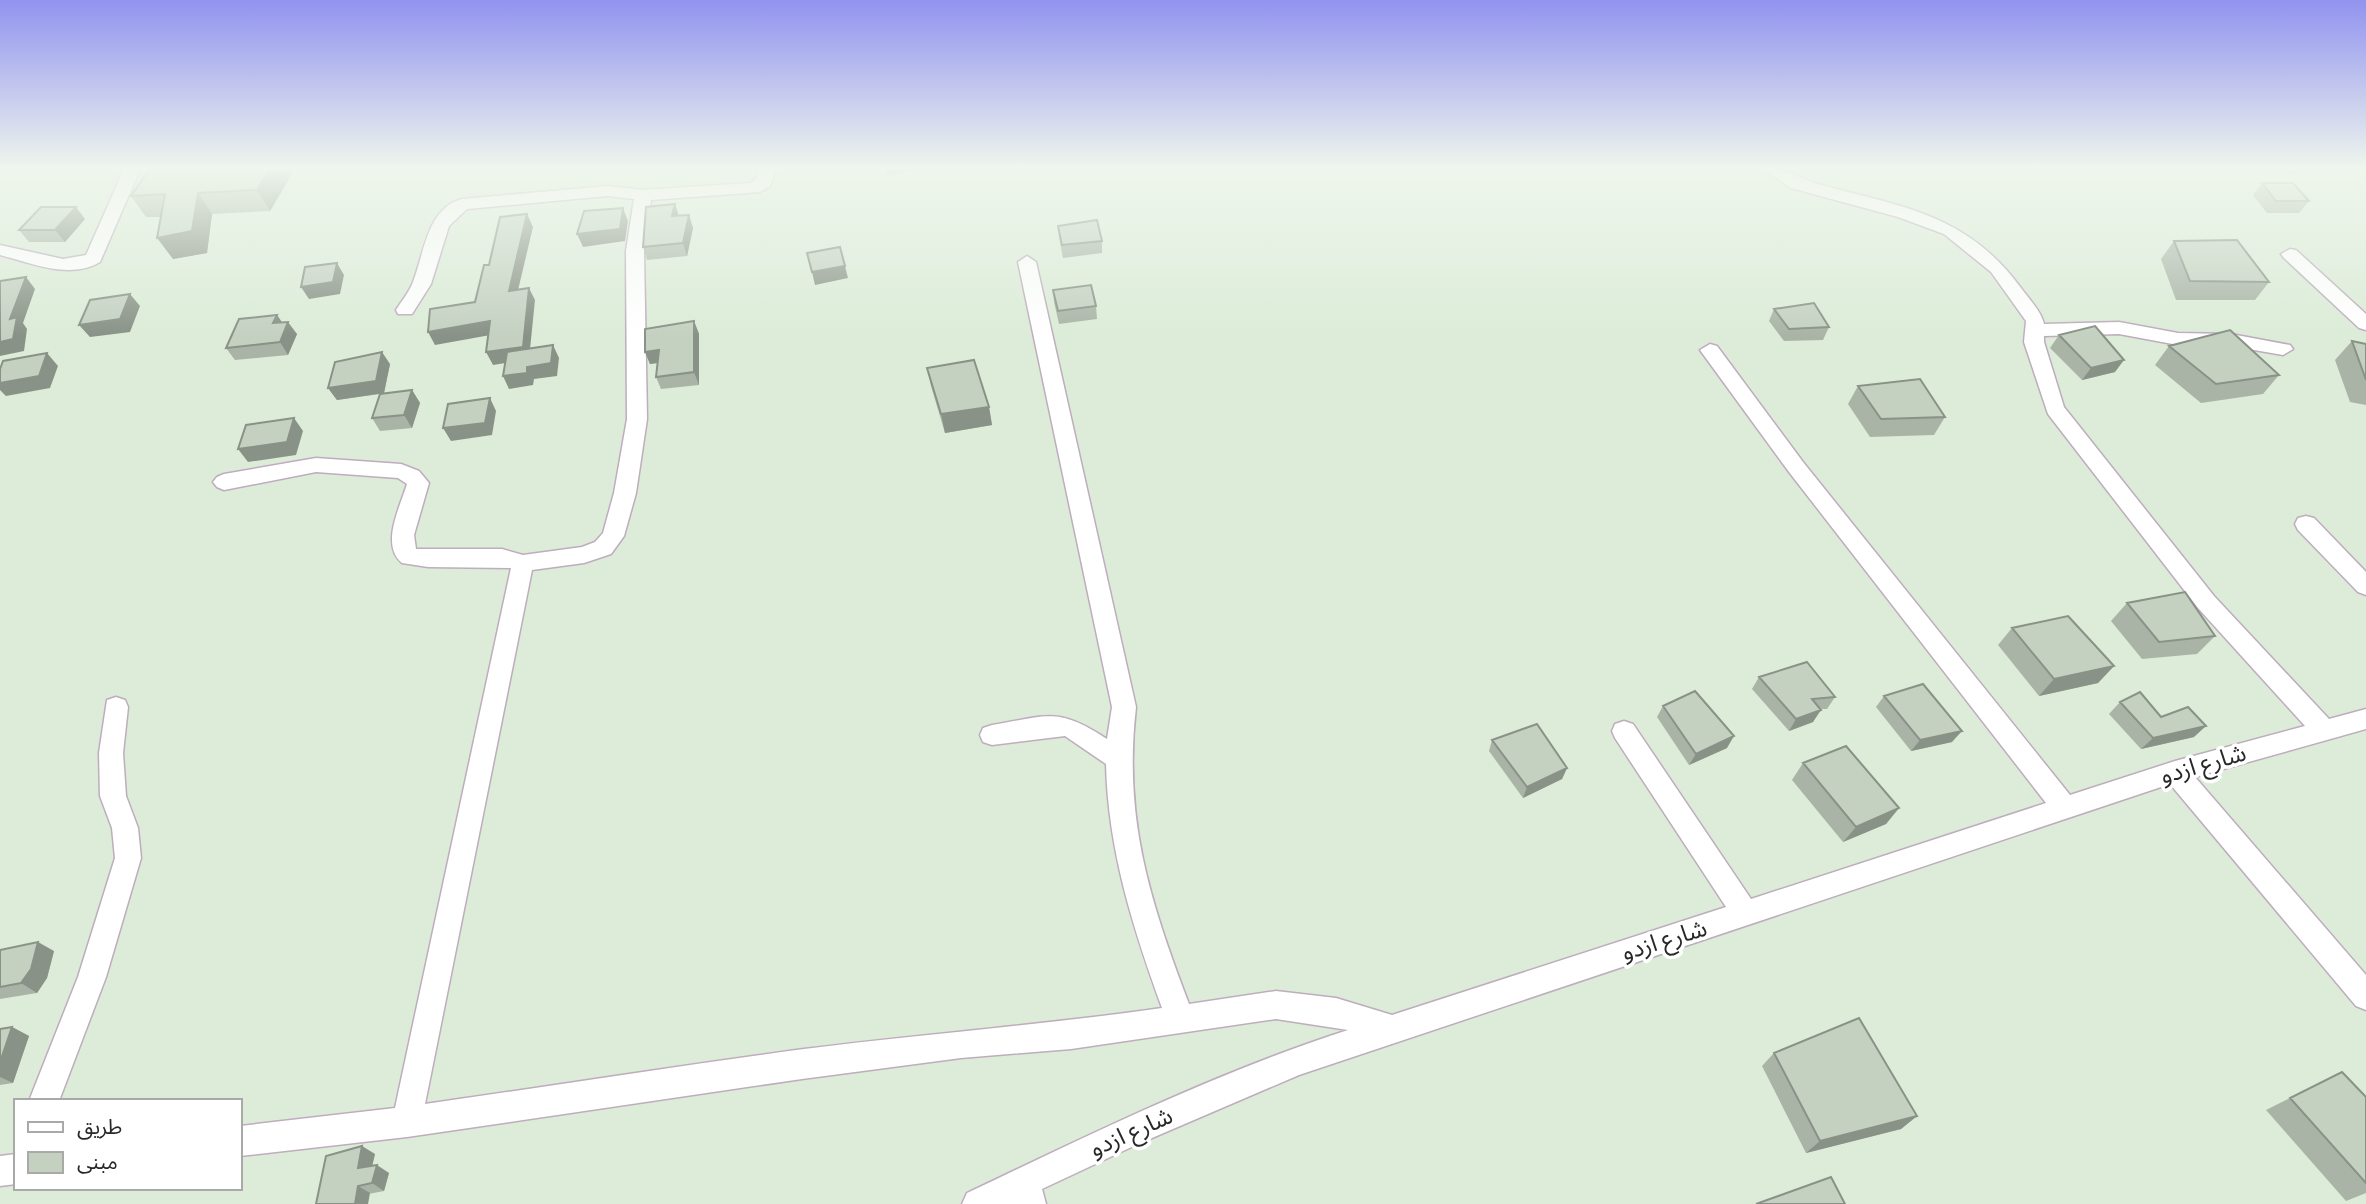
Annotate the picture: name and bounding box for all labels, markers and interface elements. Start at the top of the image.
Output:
street label: شارع ازدو [2156,737,2250,792]
street label: شارع ازدو [1617,913,1711,969]
legend [14,1099,242,1190]
street label: شارع ازدو [1085,1100,1178,1165]
text: طريق [77,1114,122,1140]
text: مبنى [77,1149,118,1174]

